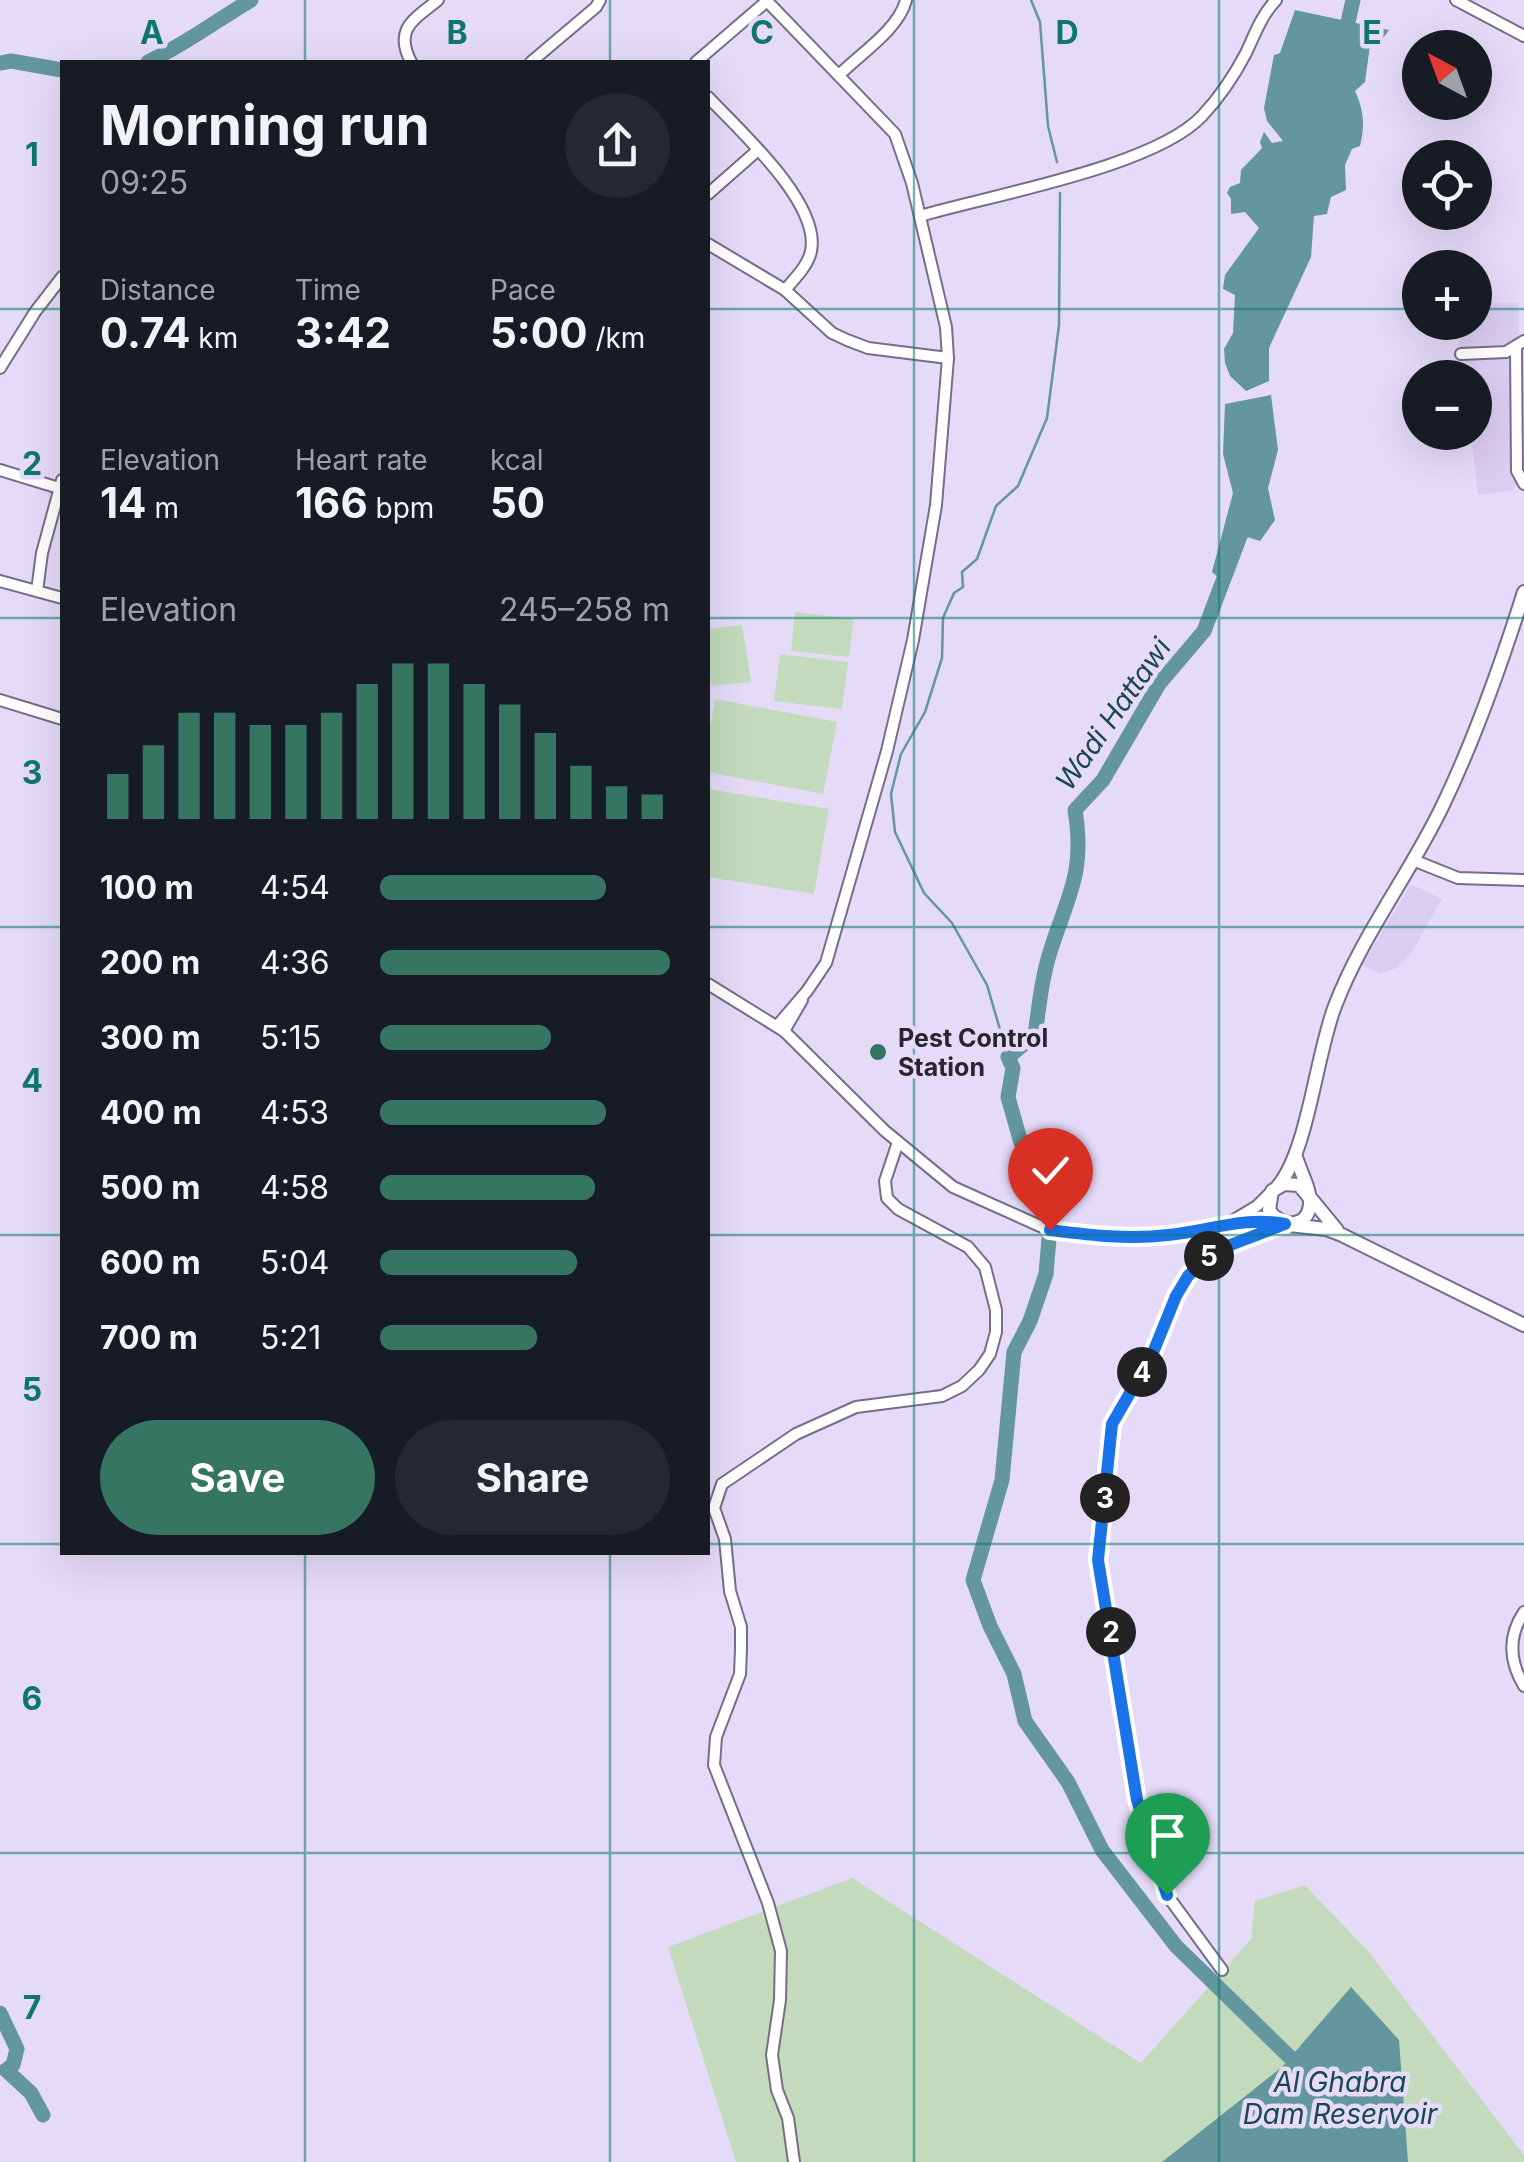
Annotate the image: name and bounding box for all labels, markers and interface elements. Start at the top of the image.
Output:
text: A [140,13,164,52]
text: B [446,13,468,52]
text: C [750,13,774,52]
text: D [1055,13,1079,52]
text: E [1362,13,1382,52]
north arrow [1402,30,1492,120]
map controls [1402,30,1492,450]
text: Morning run [100,92,430,158]
button: share [565,93,670,198]
text: 1 [25,135,39,174]
button: locate [1402,140,1492,230]
text: 09:25 [100,163,188,202]
button: + [1402,250,1492,340]
text: Distance [100,273,216,307]
text: Time [295,273,361,307]
text: Pace [490,273,556,307]
text: 0.74 [100,307,190,358]
text: 3:42 [295,307,391,358]
text: 5:00 [490,307,588,358]
text: km [190,321,238,355]
text: /km [588,321,645,355]
button: − [1402,360,1492,450]
text: Elevation [100,443,220,477]
text: Heart rate [295,443,428,477]
text: kcal [490,443,544,477]
text: 2 [22,444,42,483]
text: 14 [100,477,147,528]
text: 166 [295,477,368,528]
text: 50 [490,477,545,528]
text: m [147,491,179,525]
text: bpm [368,491,434,525]
text: Elevation [100,590,237,629]
text: 245–258 m [499,590,670,629]
water label: Wadi Hattawi [1048,631,1179,796]
text: 3 [22,753,42,792]
text: 100 m [100,868,194,907]
text: 4:54 [260,868,330,907]
text: 200 m [100,943,200,982]
text: 4:36 [260,943,330,982]
text: 300 m [100,1018,201,1057]
text: 5:15 [260,1018,321,1057]
place label: Pest Control Station [898,1023,1048,1082]
marker: Pest Control Station [867,1041,889,1063]
text: 4 [21,1061,43,1100]
text: 400 m [100,1093,202,1132]
text: 4:53 [260,1093,329,1132]
pin [1008,1128,1093,1231]
icon: check [1023,1143,1078,1198]
text: 500 m [100,1168,200,1207]
text: 4:58 [260,1168,329,1207]
pin: 5 [1184,1231,1234,1281]
text: 5 [1200,1239,1218,1273]
text: 600 m [100,1243,201,1282]
text: 5:04 [260,1243,330,1282]
text: 700 m [100,1318,198,1357]
text: 5:21 [260,1318,321,1357]
pin: 4 [1117,1347,1167,1397]
text: 4 [1133,1355,1151,1389]
text: 5 [22,1370,42,1409]
button: Save [100,1420,375,1535]
button: Share [395,1420,670,1535]
pin: 3 [1080,1473,1130,1523]
text: 3 [1096,1481,1114,1515]
pin: 2 [1086,1607,1136,1657]
text: 2 [1102,1615,1120,1649]
text: 6 [22,1679,42,1718]
pin [1125,1793,1210,1896]
icon: arrive [1140,1808,1195,1863]
text: 7 [23,1988,41,2027]
water label: Al Ghabra Dam Reservoir [1243,2065,1439,2131]

